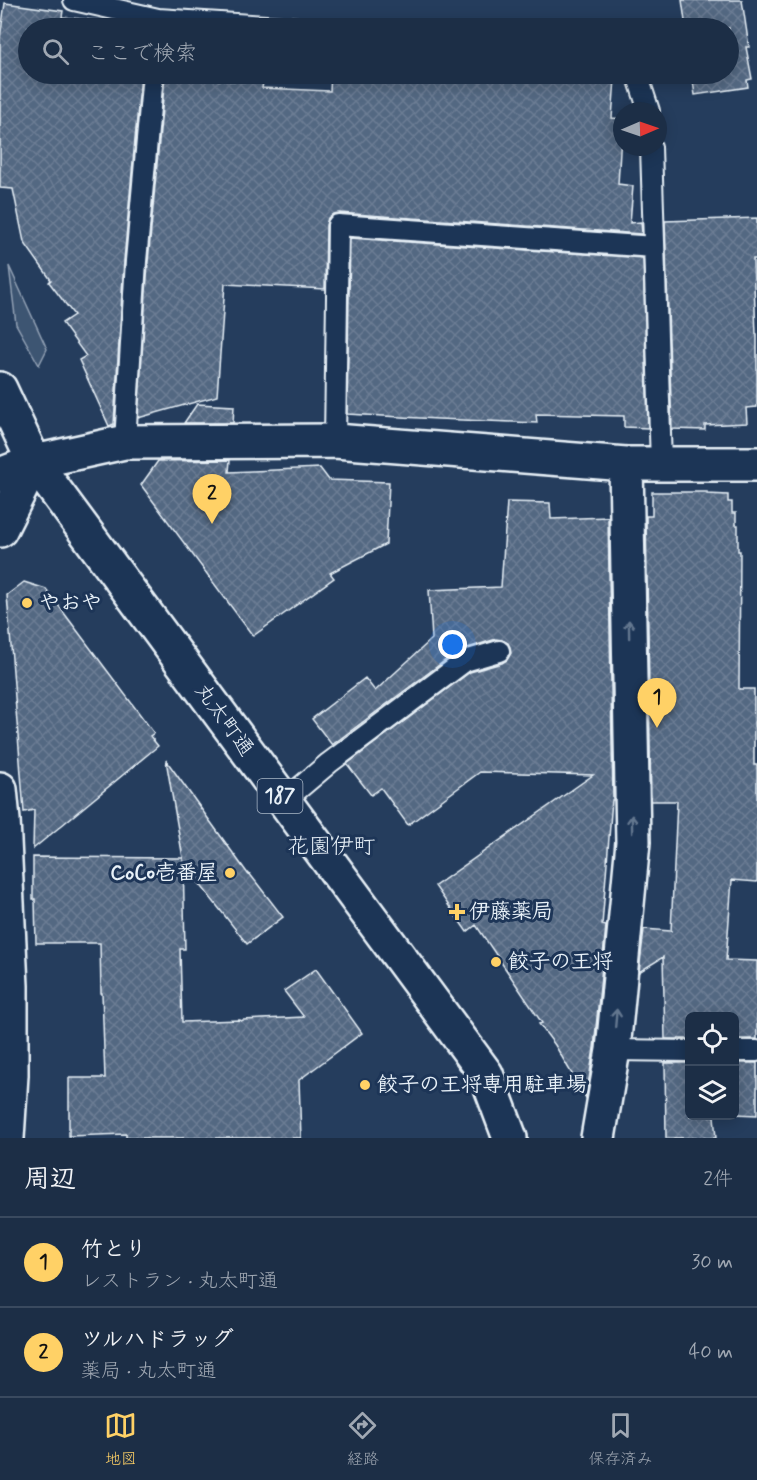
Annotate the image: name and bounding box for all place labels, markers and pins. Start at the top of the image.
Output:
pin: 2 [192,474,232,524]
place label: やおや [39,589,102,617]
marker: やおや [20,596,34,610]
pin: 1 [638,678,676,728]
place label: CoCo壱番屋 [110,859,218,887]
marker: CoCo壱番屋 [223,866,237,880]
place label: 伊藤薬局 [469,898,553,926]
marker: 伊藤薬局 [450,905,464,919]
place label: 餃子の王将 [508,948,613,976]
marker: 餃子の王将 [489,955,503,969]
place label: 餃子の王将専用駐車場 [377,1071,587,1099]
marker: 餃子の王将専用駐車場 [358,1078,372,1092]

